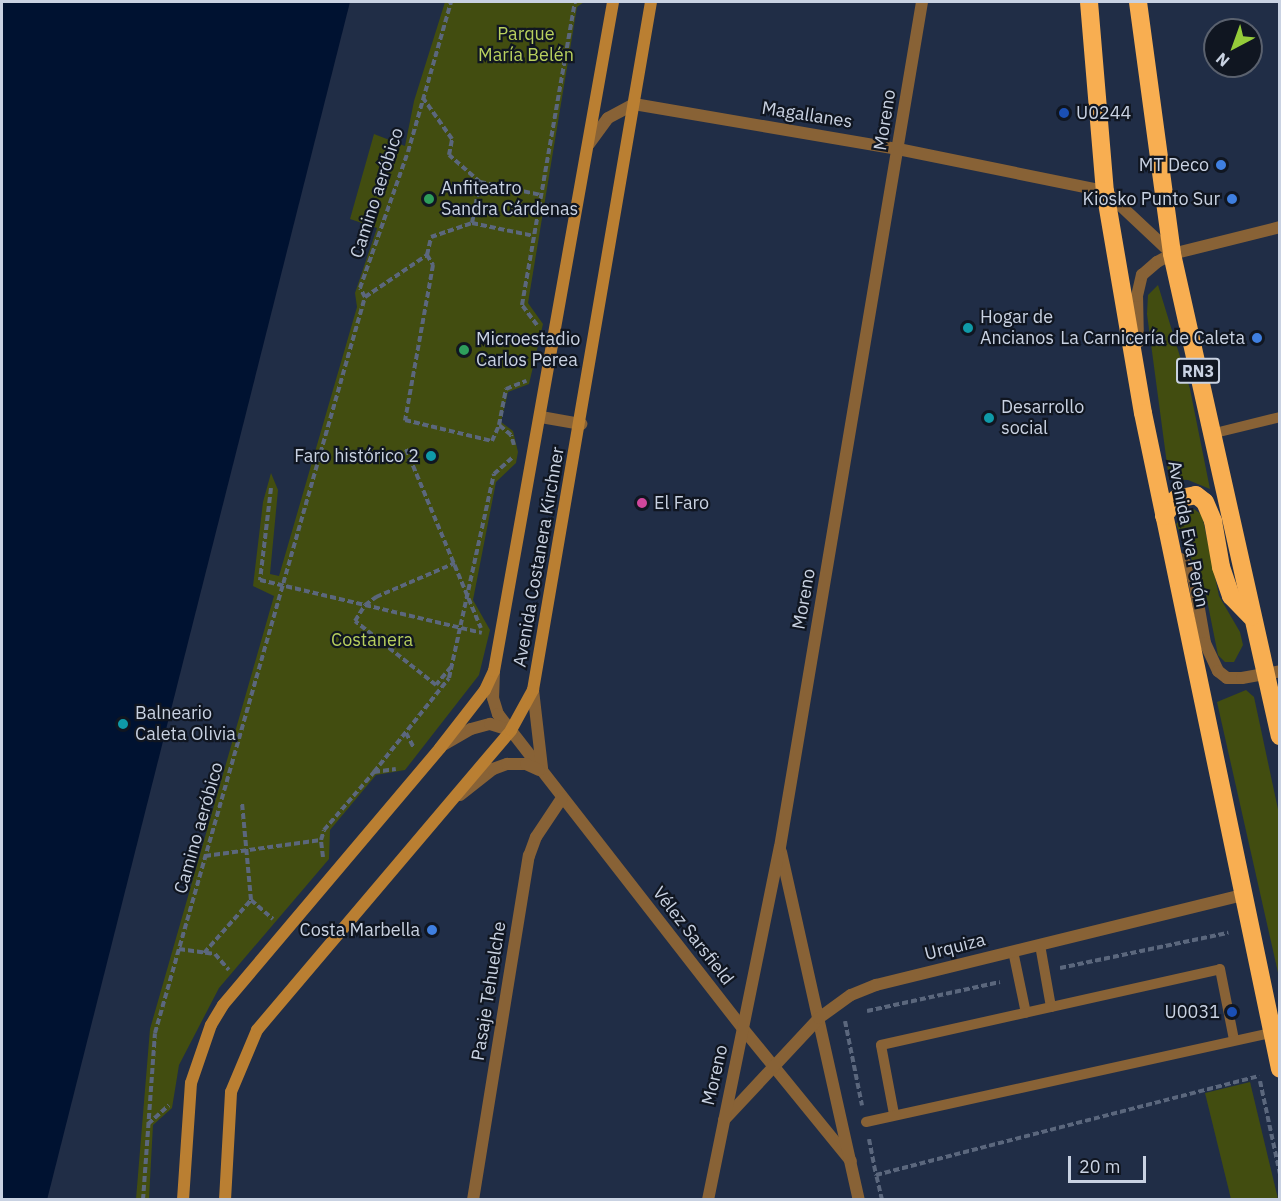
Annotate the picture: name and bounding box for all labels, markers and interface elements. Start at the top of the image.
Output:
north arrow [1203,18,1263,78]
park label: Parque María Belén [478,24,574,66]
text: N [1212,49,1233,71]
street label: Moreno [870,88,900,152]
street label: Magallanes [760,97,854,133]
place label: U0244 [1076,102,1131,124]
marker: U0244 [1057,106,1071,120]
street label: Camino aeróbico [346,125,408,261]
place label: MT Deco [1139,154,1209,176]
marker: MT Deco [1214,158,1228,172]
place label: Anfiteatro Sandra Cárdenas [441,178,578,220]
place label: Kiosko Punto Sur [1083,188,1220,210]
marker: Anfiteatro Sandra Cárdenas [422,192,436,206]
marker: Kiosko Punto Sur [1225,192,1239,206]
place label: Hogar de Ancianos [980,307,1054,350]
marker: Hogar de Ancianos [961,321,975,335]
place label: La Carnicería de Caleta [1060,327,1245,349]
place label: Microestadio Carlos Perea [476,329,580,372]
marker: La Carnicería de Caleta [1250,331,1264,345]
marker: Microestadio Carlos Perea [457,343,471,357]
road number: RN3 [1176,358,1220,384]
place label: Desarrollo social [1001,397,1084,440]
marker: Desarrollo social [982,411,996,425]
place label: Faro histórico 2 [294,445,419,467]
street label: Avenida Costanera Kirchner [509,445,569,669]
marker: Faro histórico 2 [424,449,438,463]
street label: Avenida Eva Perón [1163,459,1213,609]
place label: El Faro [654,492,709,514]
marker: El Faro [635,496,649,510]
street label: Moreno [788,567,820,631]
park label: Costanera [331,629,413,651]
place label: Balneario Caleta Olivia [135,703,236,746]
marker: Balneario Caleta Olivia [116,717,130,731]
street label: Camino aeróbico [170,760,228,896]
street label: Vélez Sarsfield [648,883,738,989]
place label: Costa Marbella [299,919,420,941]
street label: Pasaje Tehuelche [467,920,511,1062]
marker: Costa Marbella [425,923,439,937]
street label: Urquiza [922,929,988,965]
place label: U0031 [1165,1001,1220,1023]
marker: U0031 [1225,1005,1239,1019]
street label: Moreno [698,1043,732,1107]
scale bar [1071,1144,1149,1182]
text: 20 m [1079,1155,1121,1178]

